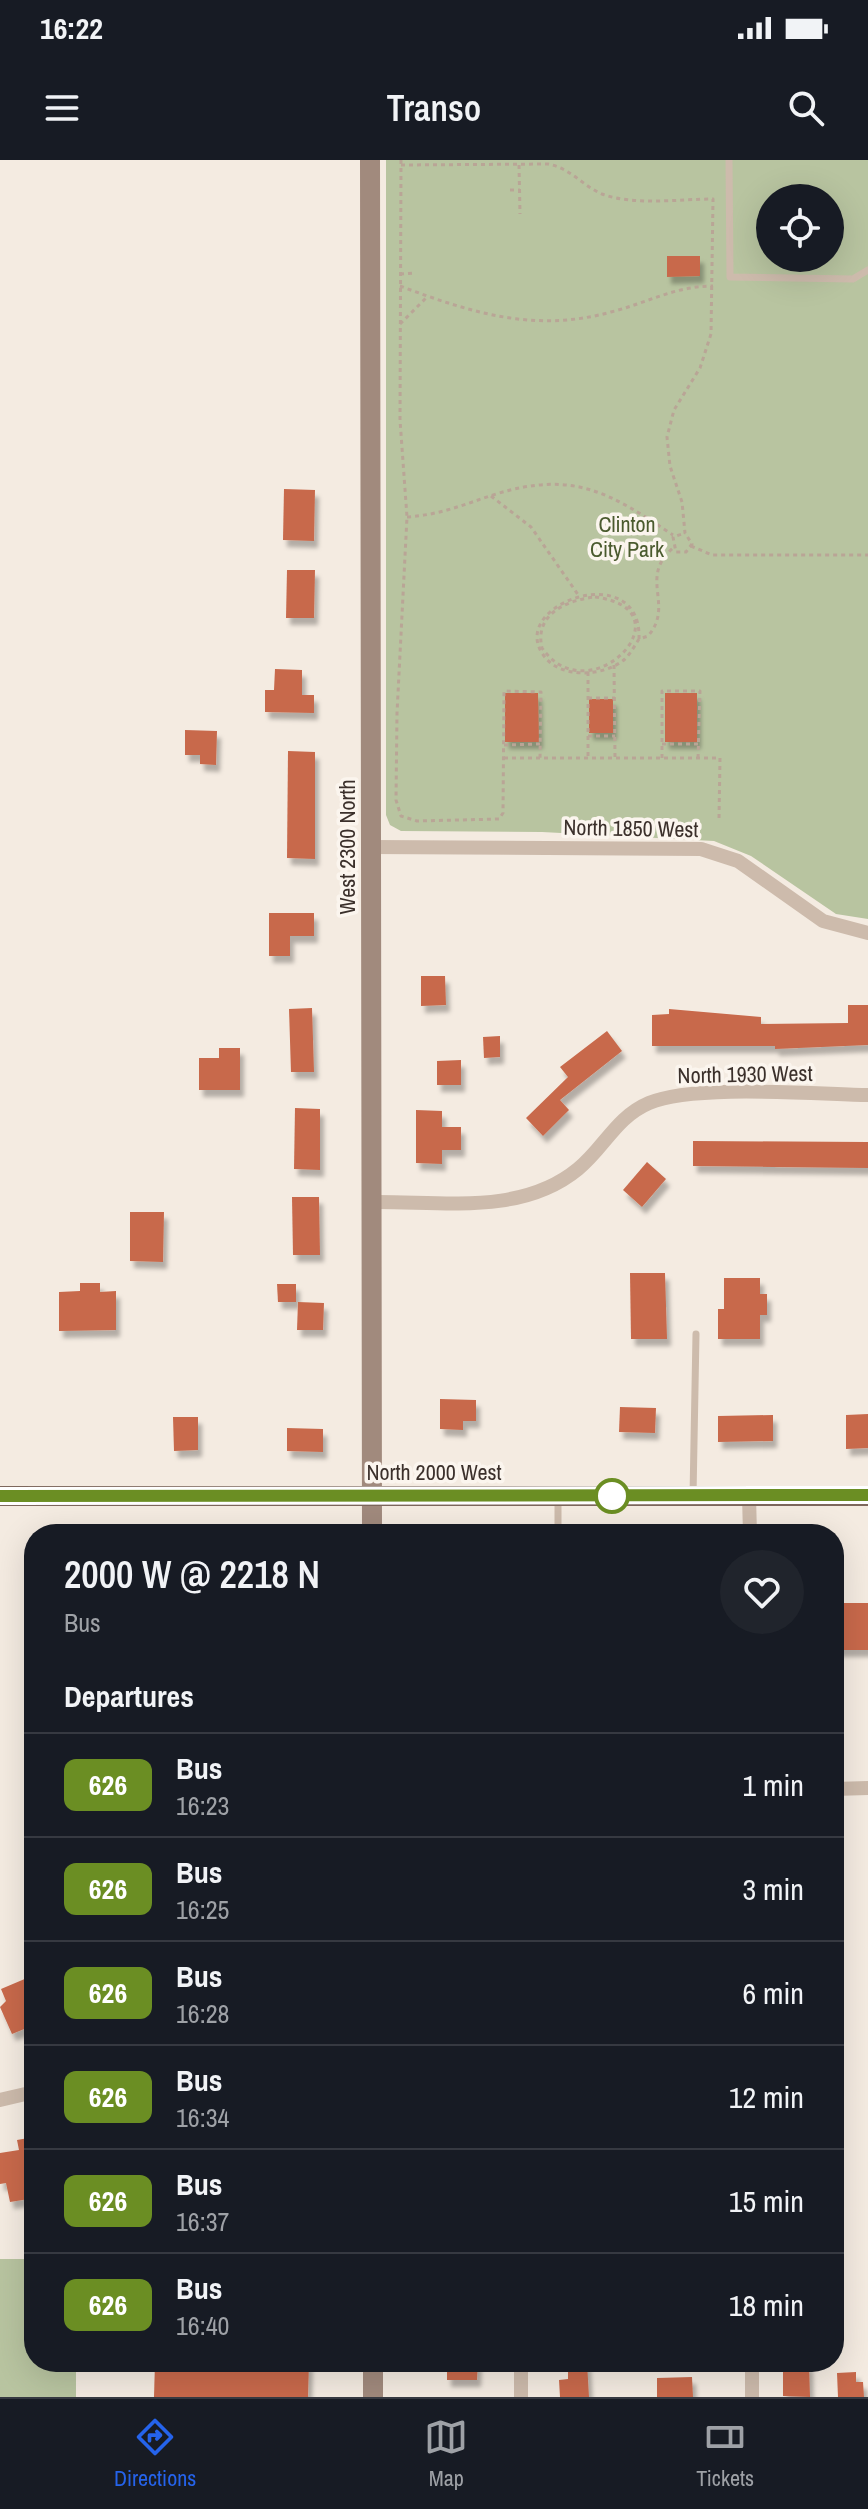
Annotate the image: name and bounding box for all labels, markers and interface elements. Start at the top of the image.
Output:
text: 16:22 [40,8,103,48]
text: Transo [387,84,481,132]
icon: menu [40,86,84,130]
icon: search [784,86,828,130]
map controls [756,184,844,272]
button: locate [756,184,844,272]
park label: Clinton City Park [590,509,665,564]
street label: West 2300 North [332,779,362,915]
street label: North 1850 West [563,812,699,844]
street label: North 1930 West [677,1058,813,1090]
street label: North 2000 West [366,1457,502,1487]
unlabelled marker [595,1479,629,1513]
text: 2000 W @ 2218 N [64,1549,320,1600]
button: heart [720,1550,804,1634]
text: Bus [64,1605,101,1640]
text: Departures [64,1676,194,1716]
text: Bus [176,1748,222,1788]
text: 1 min [742,1765,804,1805]
text: 626 [89,1766,127,1804]
text: 16:23 [176,1788,229,1823]
text: Bus [176,1852,222,1892]
text: 3 min [742,1869,804,1909]
text: 626 [89,1870,127,1908]
text: 16:25 [176,1892,229,1927]
text: Bus [176,1956,222,1996]
text: 6 min [742,1973,804,2013]
text: 626 [89,1974,127,2012]
text: 16:28 [176,1996,229,2031]
text: Bus [176,2060,222,2100]
text: 12 min [729,2077,804,2117]
text: 626 [89,2078,127,2116]
text: 16:34 [176,2100,229,2135]
text: Bus [176,2164,222,2204]
text: 15 min [729,2181,804,2221]
text: 626 [89,2182,127,2220]
text: 16:37 [176,2204,229,2239]
text: Bus [176,2268,222,2308]
text: 18 min [729,2285,804,2325]
text: 626 [89,2286,127,2324]
text: 16:40 [176,2308,229,2343]
tab: Directions [114,2415,196,2493]
tab: Map [424,2415,468,2493]
tab: Tickets [696,2415,754,2493]

